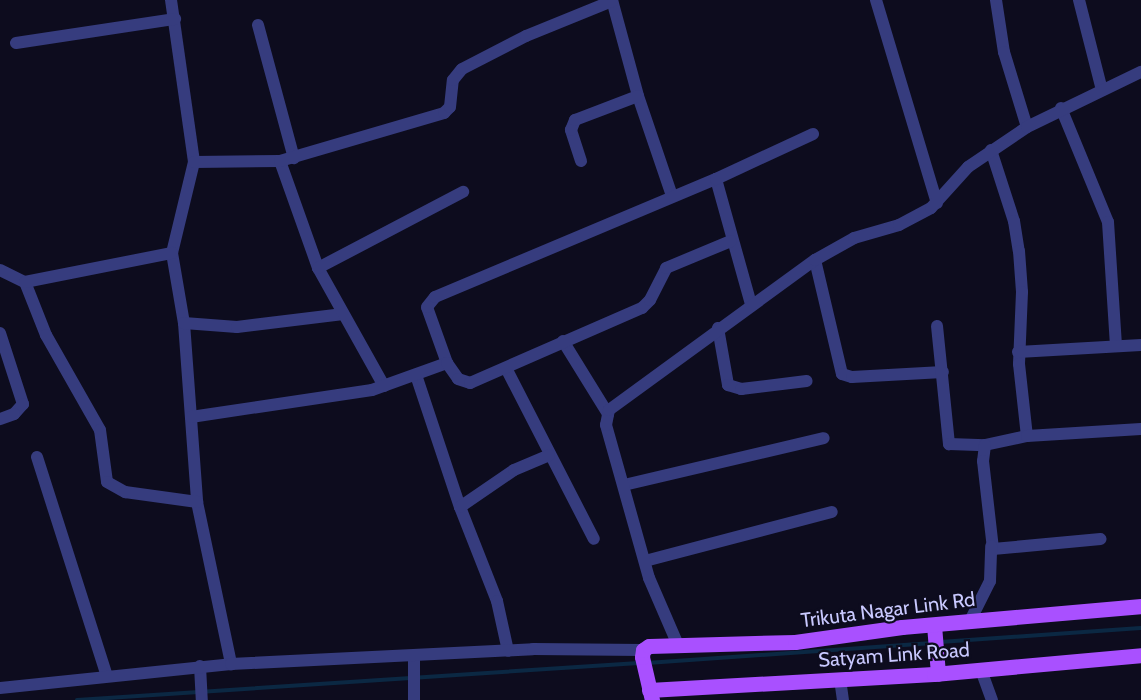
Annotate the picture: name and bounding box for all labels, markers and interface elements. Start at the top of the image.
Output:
street label: Trikuta Nagar Link Rd [800,587,976,633]
street label: Satyam Link Road [817,638,971,672]

